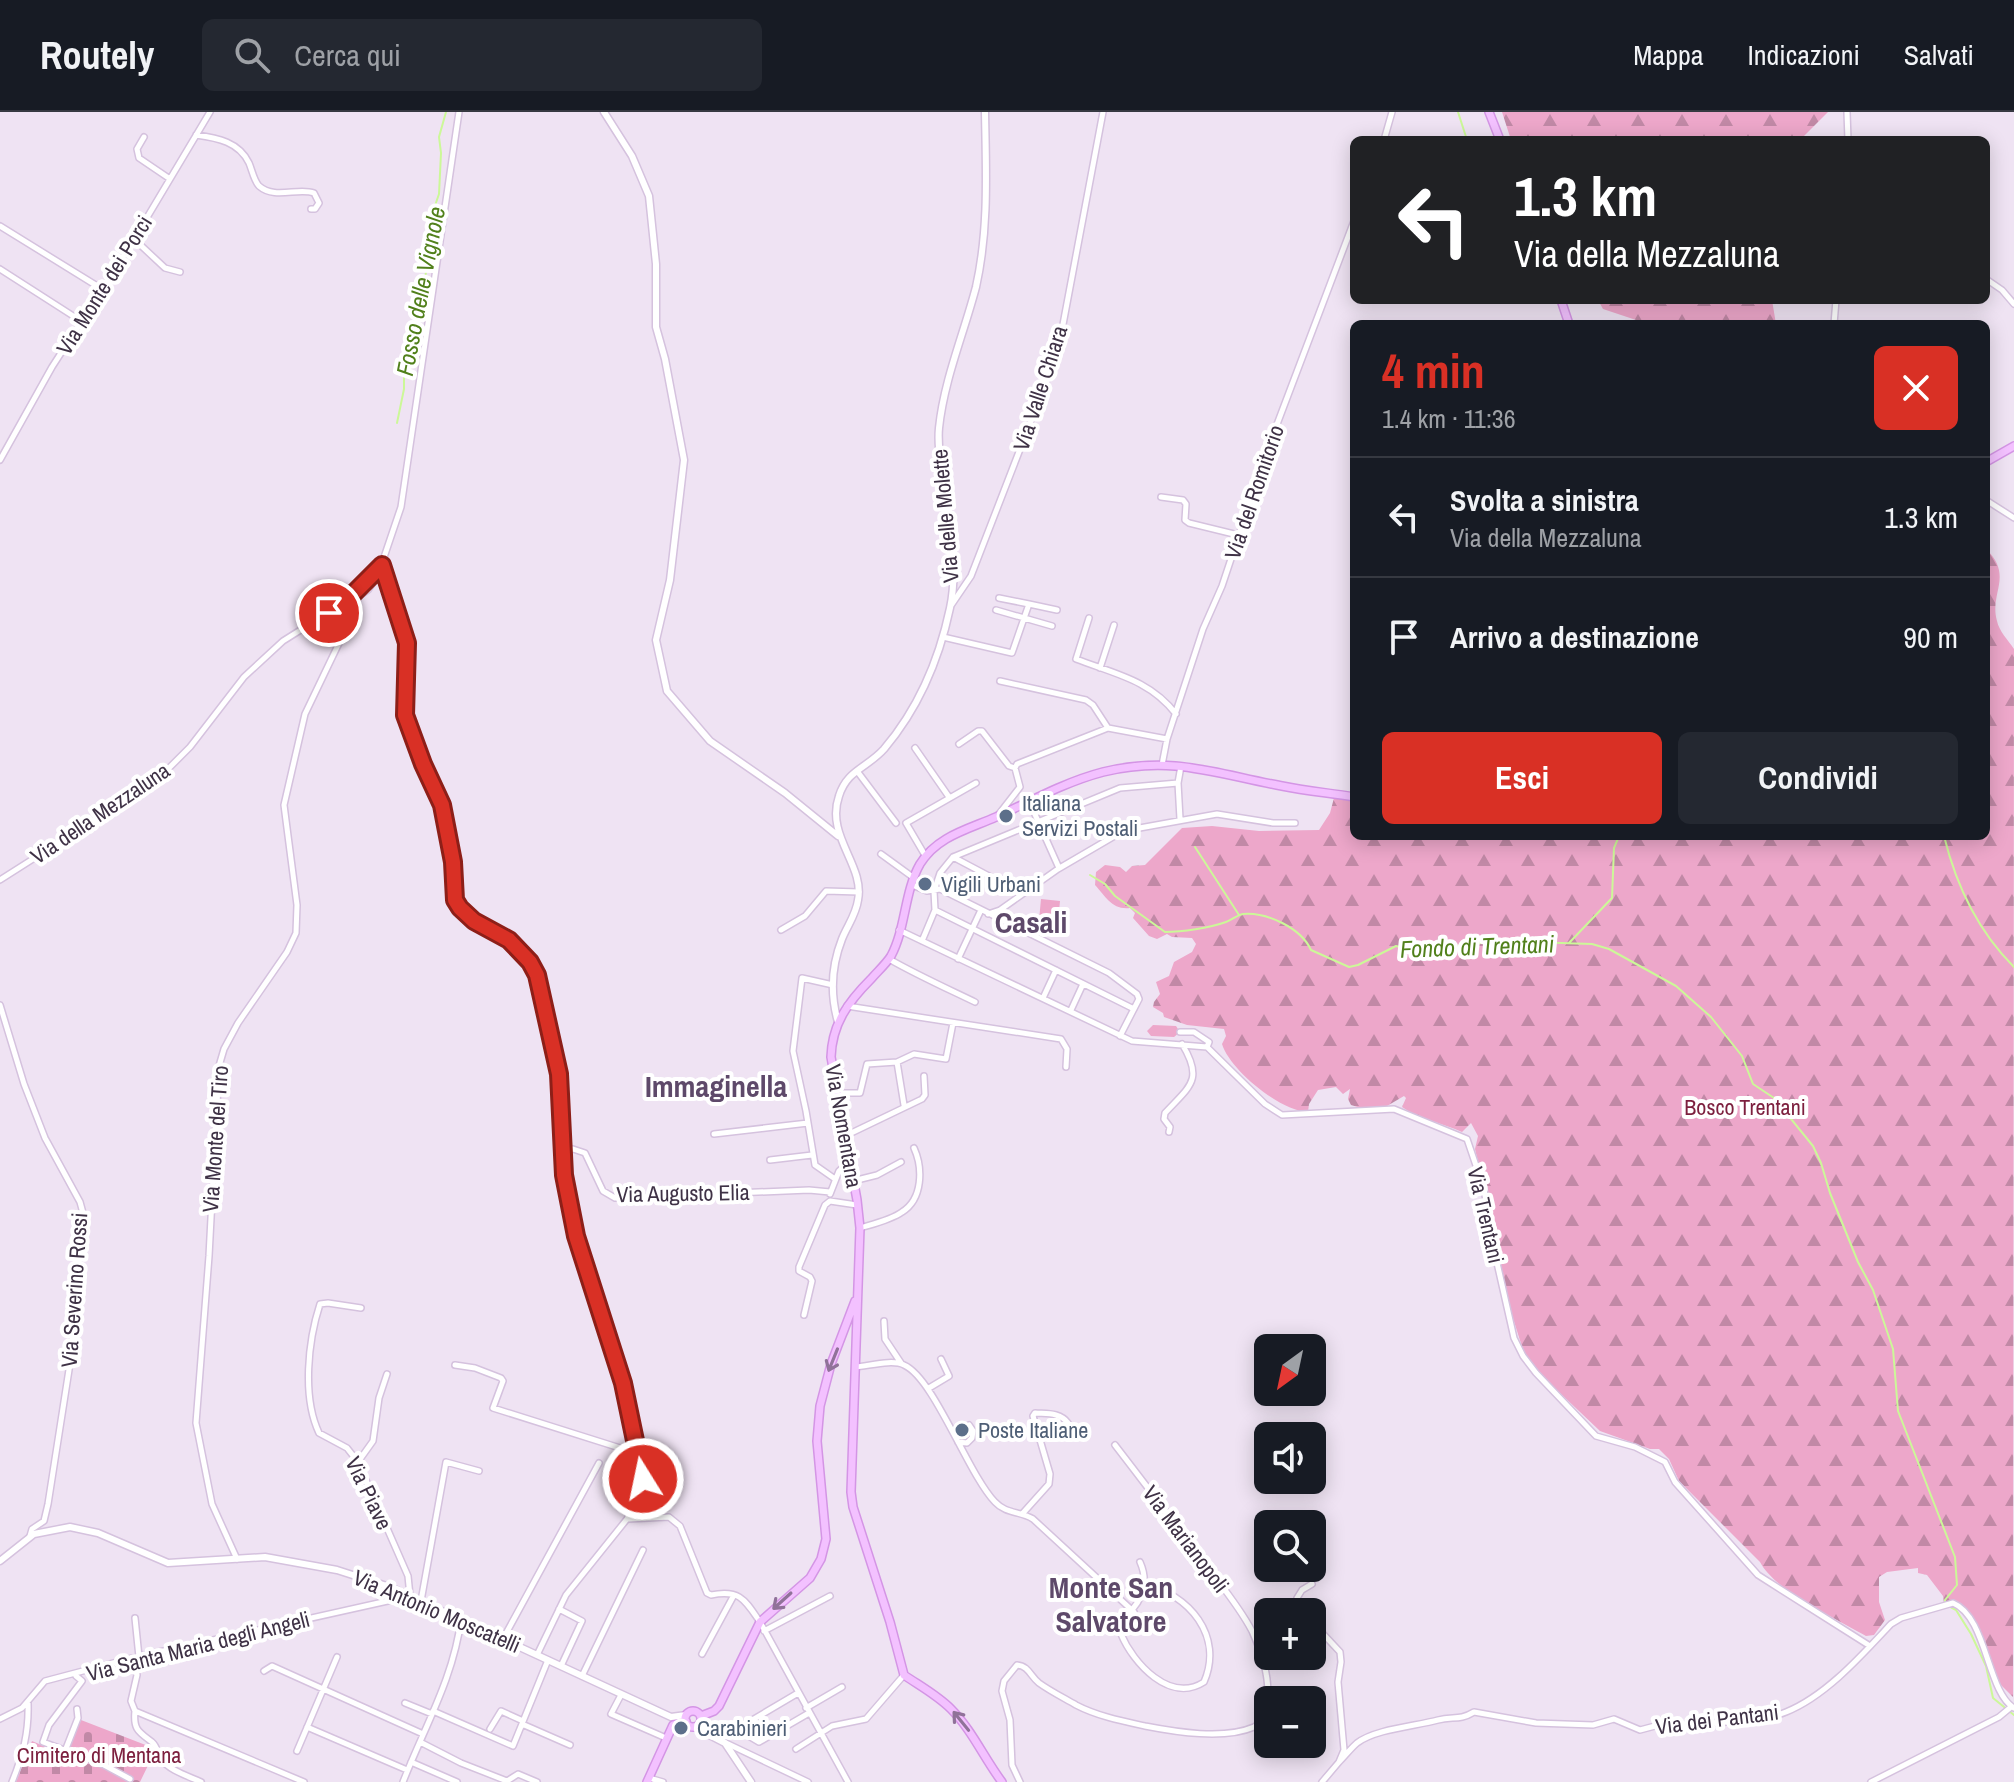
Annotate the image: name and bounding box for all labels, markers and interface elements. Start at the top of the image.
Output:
search box [202,19,762,91]
text: Routely [40,30,154,81]
icon: search [230,33,274,77]
text: Cerca qui [294,35,401,75]
text: Mappa [1633,36,1703,74]
text: Indicazioni [1747,36,1860,74]
text: Salvati [1904,36,1974,74]
text: 1.3 km [1514,158,1657,233]
icon: left [1382,168,1486,272]
water label: Fosso delle Vignole [388,204,452,378]
street label: Via Monte dei Porci [49,210,159,360]
text: Via della Mezzaluna [1514,230,1779,278]
street label: Via Valle Chiara [1006,322,1074,454]
text: 4 min [1382,338,1485,403]
button: close [1874,346,1958,430]
text: 1.4 km · 11:36 [1382,401,1516,436]
street label: Via del Romitorio [1217,421,1291,563]
street label: Via delle Molette [924,448,966,584]
text: Svolta a sinistra [1450,480,1639,520]
icon: left [1382,495,1426,539]
text: 1.3 km [1884,497,1958,537]
text: Via della Mezzaluna [1450,520,1642,555]
pin [295,579,363,647]
icon: arrive [307,591,351,635]
icon: arrive [1382,615,1426,659]
text: Arrivo a destinazione [1450,617,1699,657]
text: 90 m [1903,617,1958,657]
button: Esci [1382,732,1662,824]
button: Condividi [1678,732,1958,824]
street label: Via della Mezzaluna [24,755,176,871]
place label: Italiana Servizi Postali [1022,788,1138,843]
marker: Italiana Servizi Postali [997,807,1015,825]
place label: Vigili Urbani [941,869,1041,899]
marker: Vigili Urbani [916,875,934,893]
district label: Casali [995,902,1067,942]
water label: Fondo di Trentani [1399,927,1555,965]
street label: Via Nomentana [818,1062,870,1190]
street label: Via Monte del Tiro [195,1064,235,1214]
district label: Immaginella [645,1066,787,1106]
park label: Bosco Trentani [1684,1092,1806,1122]
street label: Via Trentani [1460,1164,1512,1266]
street label: Via Augusto Elia [616,1177,750,1209]
street label: Via Severino Rossi [54,1212,94,1368]
north arrow [1254,1334,1326,1406]
map controls [1254,1334,1326,1758]
one-way arrow [825,1347,839,1372]
place label: Poste Italiane [978,1415,1088,1445]
marker: Poste Italiane [953,1421,971,1439]
button: sound [1254,1422,1326,1494]
position arrow [601,1437,685,1521]
street label: Via Piave [338,1451,400,1535]
street label: Via Marianopoli [1136,1479,1236,1599]
button: search [1254,1510,1326,1582]
street label: Via Antonio Moscatelli [349,1562,525,1660]
district label: Monte San Salvatore [1049,1567,1173,1641]
one-way arrow [773,1592,793,1610]
button: + [1254,1598,1326,1670]
street label: Via Santa Maria degli Angeli [83,1604,313,1688]
button: − [1254,1686,1326,1758]
street label: Via dei Pantani [1654,1697,1780,1741]
one-way arrow [952,1711,970,1732]
place label: Carabinieri [697,1713,787,1743]
marker: Carabinieri [672,1719,690,1737]
park label: Cimitero di Mentana [17,1740,181,1770]

